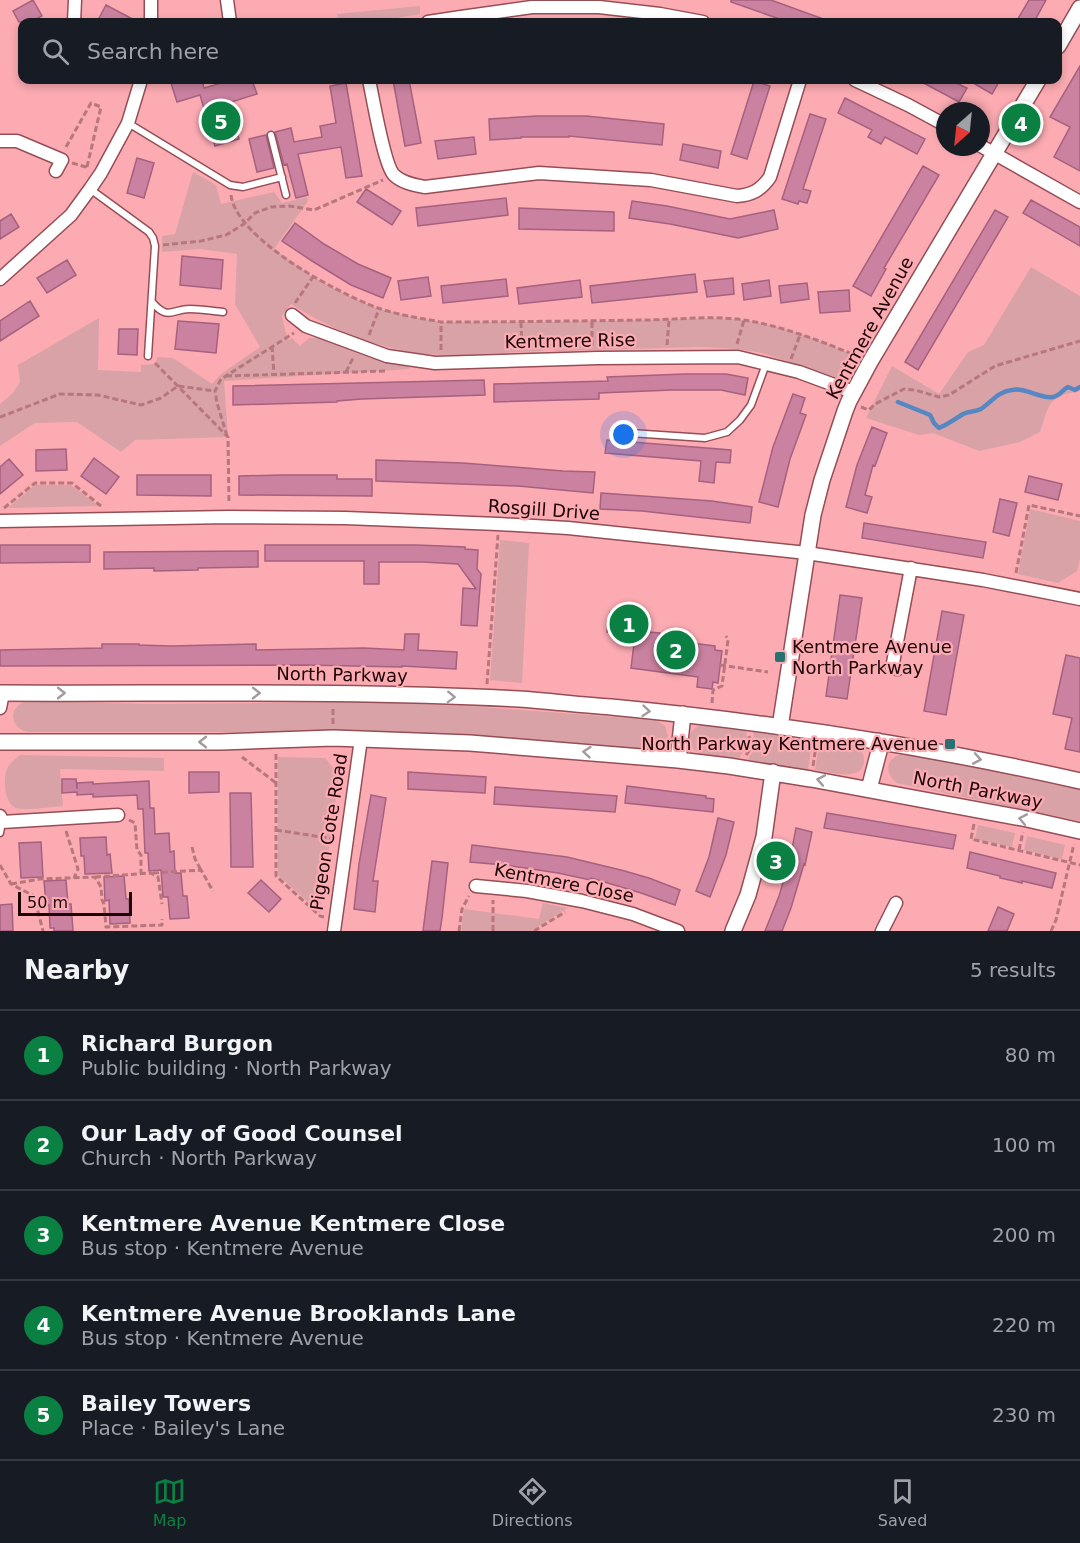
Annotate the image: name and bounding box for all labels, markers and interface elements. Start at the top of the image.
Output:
search box [18,18,1062,84]
icon: search [39,35,72,68]
text: Search here [87,39,219,64]
pin: 5 [202,98,240,144]
pin: 4 [1002,100,1040,146]
north arrow [936,102,990,156]
street label: Kentmere Avenue [822,253,917,403]
street label: Kentmere Rise [504,329,636,352]
your location [609,420,638,449]
street label: Rosgill Drive [487,495,601,524]
pin: 1 [610,602,648,646]
pin: 2 [656,628,696,672]
place label: Kentmere Avenue North Parkway [792,636,952,678]
marker: Kentmere Avenue North Parkway [773,650,787,664]
street label: North Parkway [276,663,408,686]
one-way arrow [57,687,66,699]
one-way arrow [252,687,261,699]
one-way arrow [447,690,456,703]
one-way arrow [641,704,650,717]
place label: North Parkway Kentmere Avenue [641,733,938,754]
one-way arrow [198,736,207,748]
marker: North Parkway Kentmere Avenue [943,737,957,751]
one-way arrow [582,746,591,759]
street label: Pigeon Cote Road [306,752,351,912]
one-way arrow [971,752,981,765]
street label: North Parkway [912,767,1045,812]
one-way arrow [816,775,826,787]
one-way arrow [1018,813,1028,826]
pin: 3 [756,838,796,884]
street label: Kentmere Close [492,859,636,906]
scale bar [18,889,132,917]
text: 50 m [27,893,68,912]
text: Nearby [24,955,129,985]
text: 5 results [970,958,1056,982]
text: Richard Burgon [81,1031,273,1056]
text: 1 [37,1043,50,1067]
text: 80 m [1005,1043,1056,1067]
text: Public building · North Parkway [81,1056,392,1080]
text: Our Lady of Good Counsel [81,1121,403,1146]
text: 2 [37,1133,50,1157]
text: 100 m [992,1133,1056,1157]
text: Church · North Parkway [81,1146,317,1170]
text: Kentmere Avenue Kentmere Close [81,1211,505,1236]
text: 3 [37,1223,50,1247]
text: 200 m [992,1223,1056,1247]
text: Bus stop · Kentmere Avenue [81,1236,364,1260]
text: Kentmere Avenue Brooklands Lane [81,1301,516,1326]
text: 4 [37,1313,50,1337]
text: 220 m [992,1313,1056,1337]
text: Bus stop · Kentmere Avenue [81,1326,364,1350]
text: Bailey Towers [81,1391,251,1416]
text: 5 [37,1403,50,1427]
text: 230 m [992,1403,1056,1427]
text: Place · Bailey's Lane [81,1416,285,1440]
tab: Map [153,1475,186,1530]
tab: Directions [492,1475,572,1530]
tab: Saved [878,1475,927,1530]

